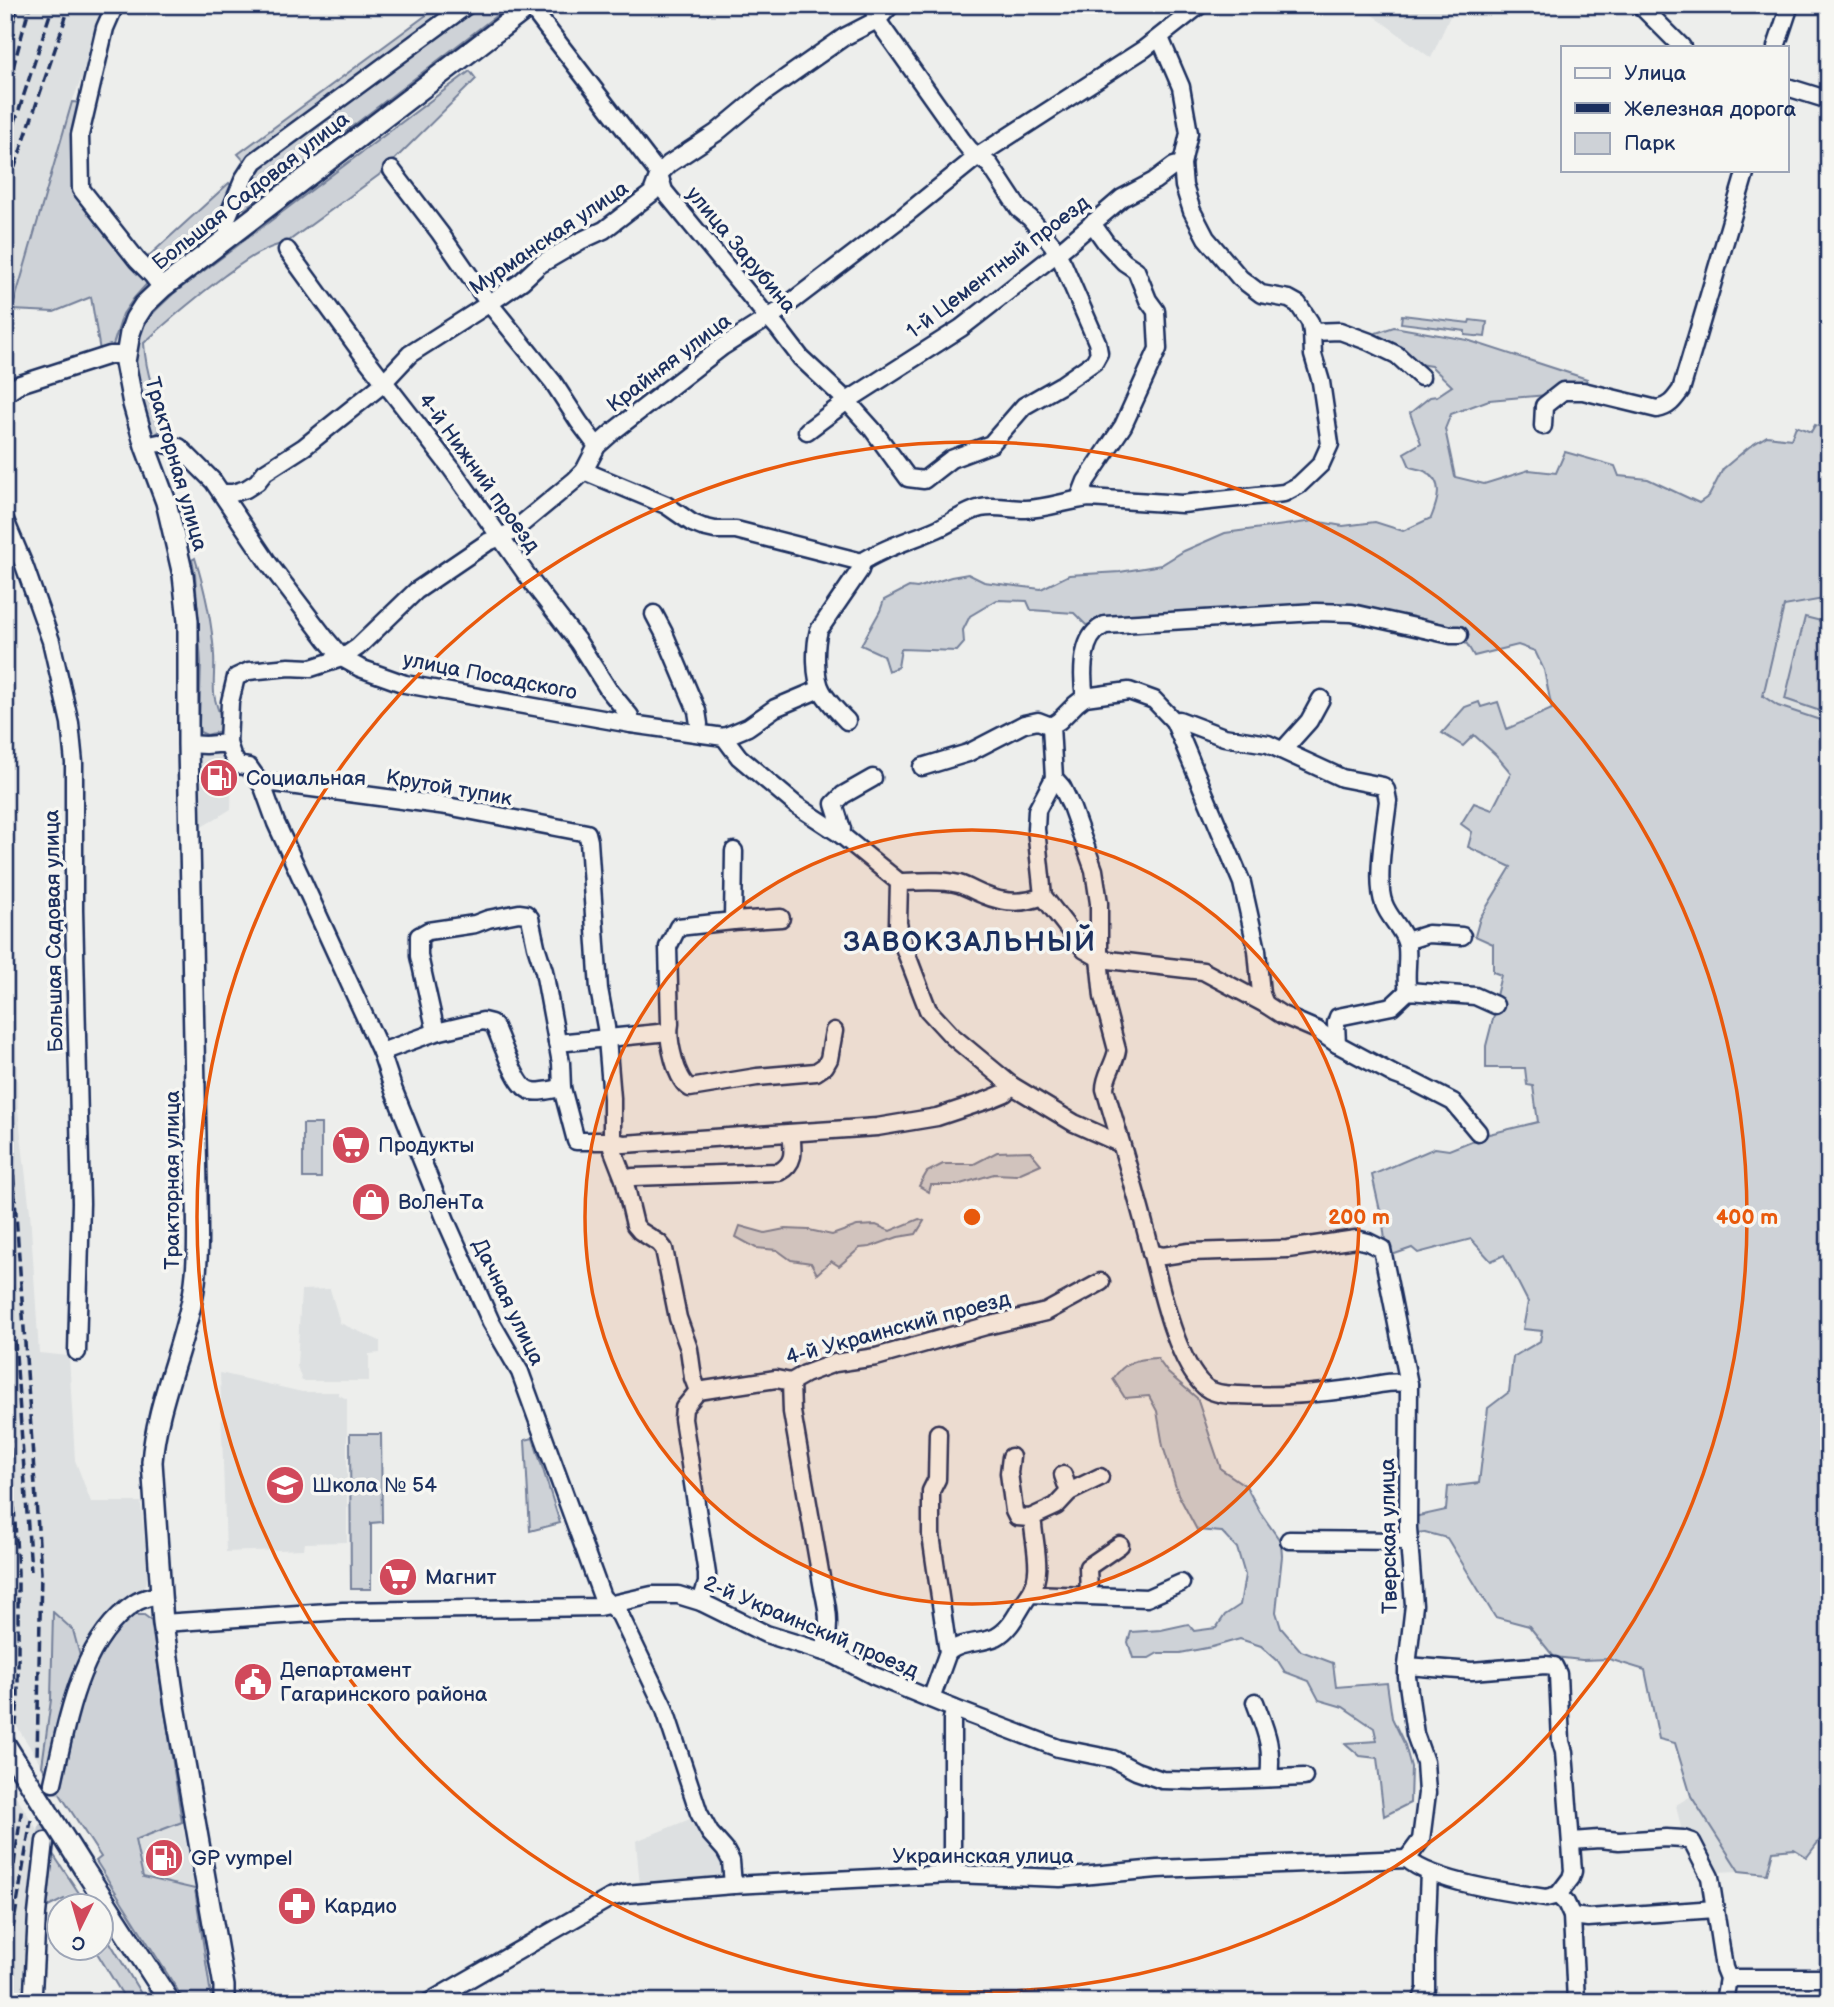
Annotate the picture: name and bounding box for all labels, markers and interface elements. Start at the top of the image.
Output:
legend [1561,46,1788,172]
text: Улица [1624,61,1687,86]
text: Железная дорога [1624,97,1797,122]
street label: Большая Садовая улица [148,106,355,276]
text: Парк [1624,131,1675,156]
street label: Мурманская улица [465,175,634,300]
street label: улица Зарубина [681,182,802,319]
street label: 1-й Цементный проезд [902,190,1095,344]
street label: Крайняя улица [602,308,736,418]
street label: Тракторная улица [139,374,213,554]
street label: 4-й Нижний проезд [413,388,545,558]
street label: улица Посадского [401,647,579,705]
fuel station icon: Социальная [198,757,240,799]
street label: Крутой тупик [384,765,514,811]
place label: Социальная [246,766,366,791]
street label: Большая Садовая улица [39,809,69,1053]
district label: ЗАВОКЗАЛЬНЫЙ [843,923,1097,959]
street label: Тракторная улица [160,1090,185,1270]
supermarket icon: Продукты [330,1124,372,1166]
place label: Продукты [378,1133,474,1158]
shop icon: ВоЛенТа [350,1181,392,1223]
place label: ВоЛенТа [398,1190,484,1215]
centre of rings [960,1205,984,1229]
text: 200 m [1328,1205,1390,1230]
text: 400 m [1716,1205,1778,1230]
street label: Дачная улица [467,1235,550,1370]
street label: 4-й Украинский проезд [783,1286,1013,1370]
street label: Тверская улица [1375,1457,1403,1614]
school or university icon: Школа № 54 [264,1464,306,1506]
place label: Школа № 54 [312,1473,437,1498]
supermarket icon: Магнит [377,1556,419,1598]
place label: Магнит [425,1565,497,1590]
street label: 2-й Украинский проезд [700,1570,922,1684]
place label: Департамент Гагаринского района [280,1658,488,1707]
public building icon: Департамент Гагаринского района [232,1661,274,1703]
fuel station icon: GP vympel [143,1837,185,1879]
street label: Украинская улица [892,1844,1074,1869]
place label: GP vympel [191,1846,292,1871]
pharmacy icon: Кардио [276,1885,318,1927]
north arrow [46,1892,116,1962]
place label: Кардио [324,1894,397,1919]
text: С [71,1930,86,1954]

